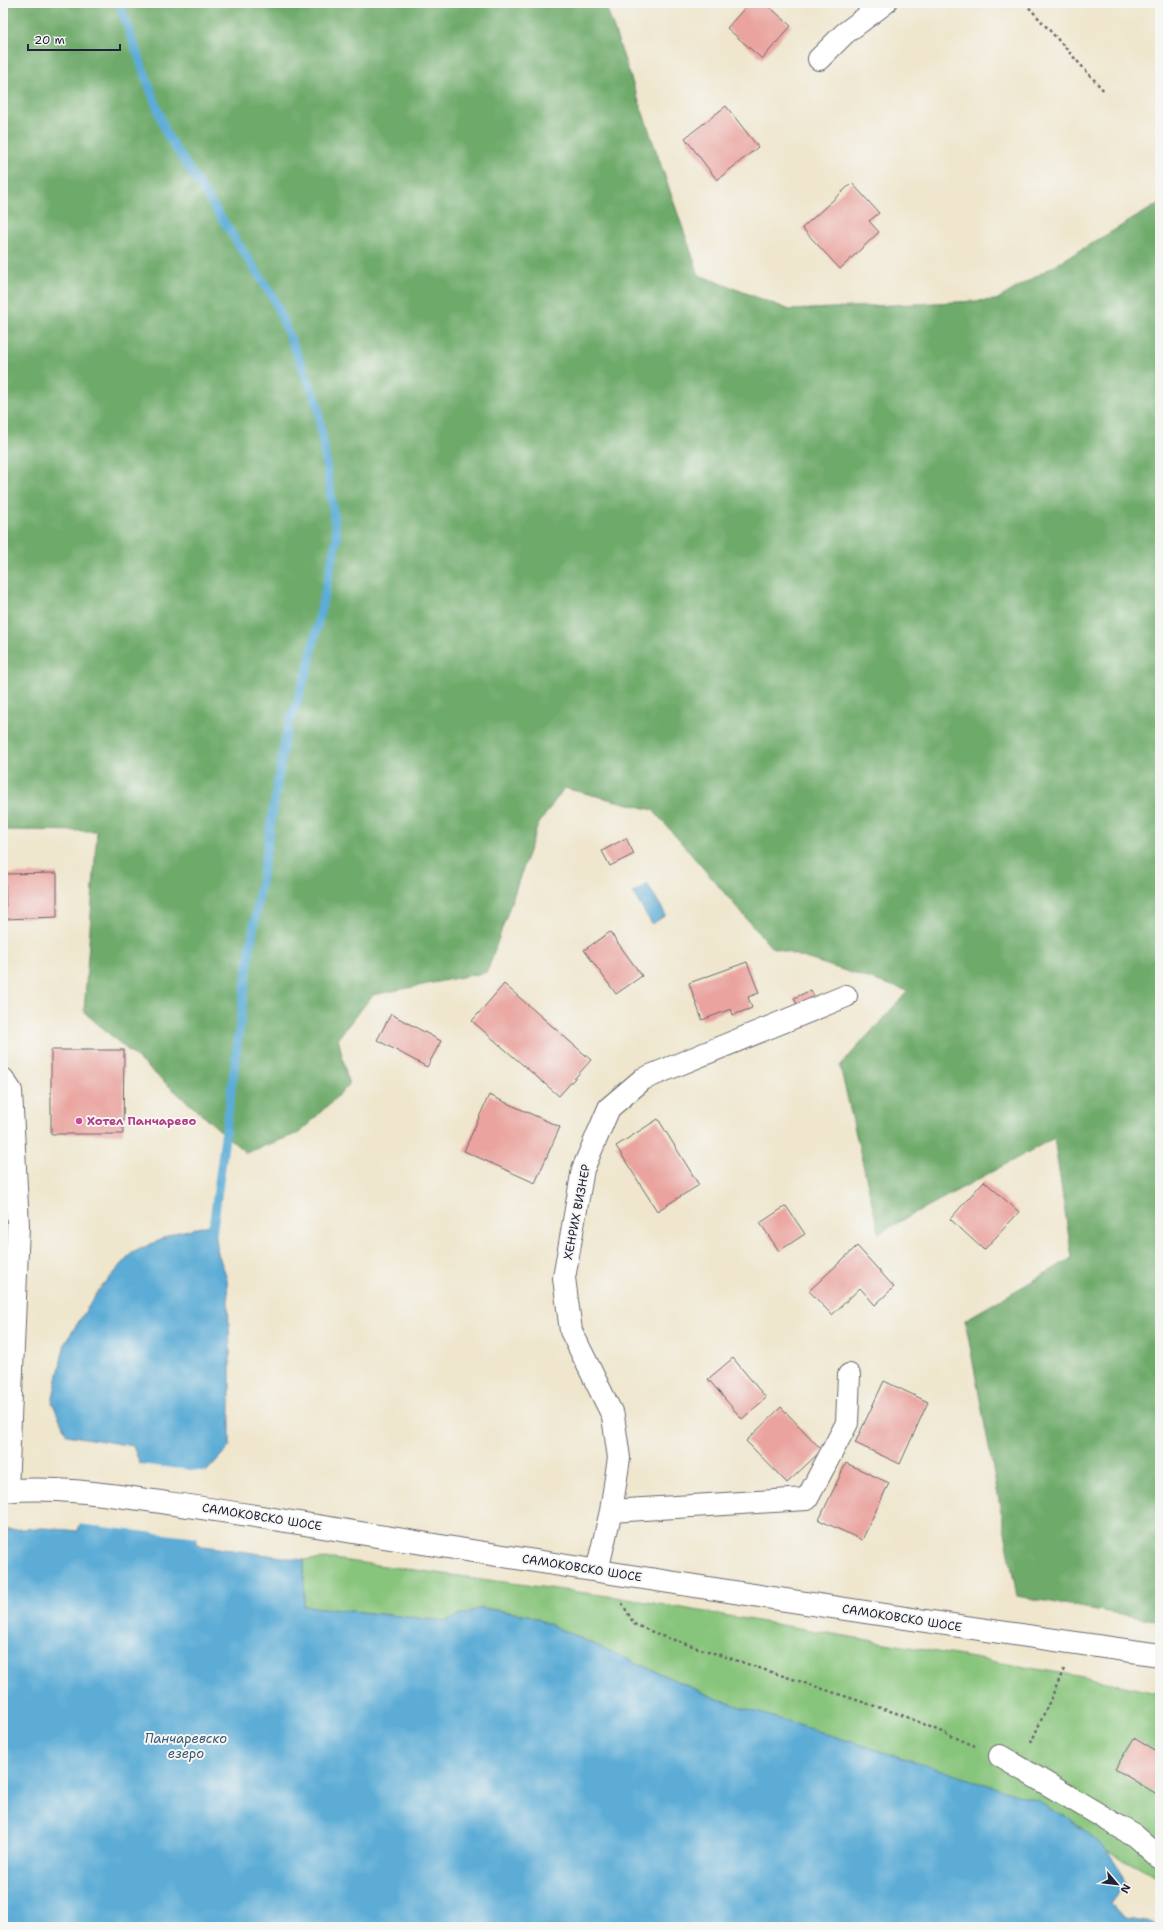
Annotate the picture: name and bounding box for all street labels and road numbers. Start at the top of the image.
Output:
street label: ХЕНРИХ ВИЗНЕР [560,1163,594,1261]
street label: САМОКОВСКО ШОСЕ [201,1500,323,1534]
street label: САМОКОВСКО ШОСЕ [521,1551,643,1585]
street label: САМОКОВСКО ШОСЕ [841,1601,963,1635]

